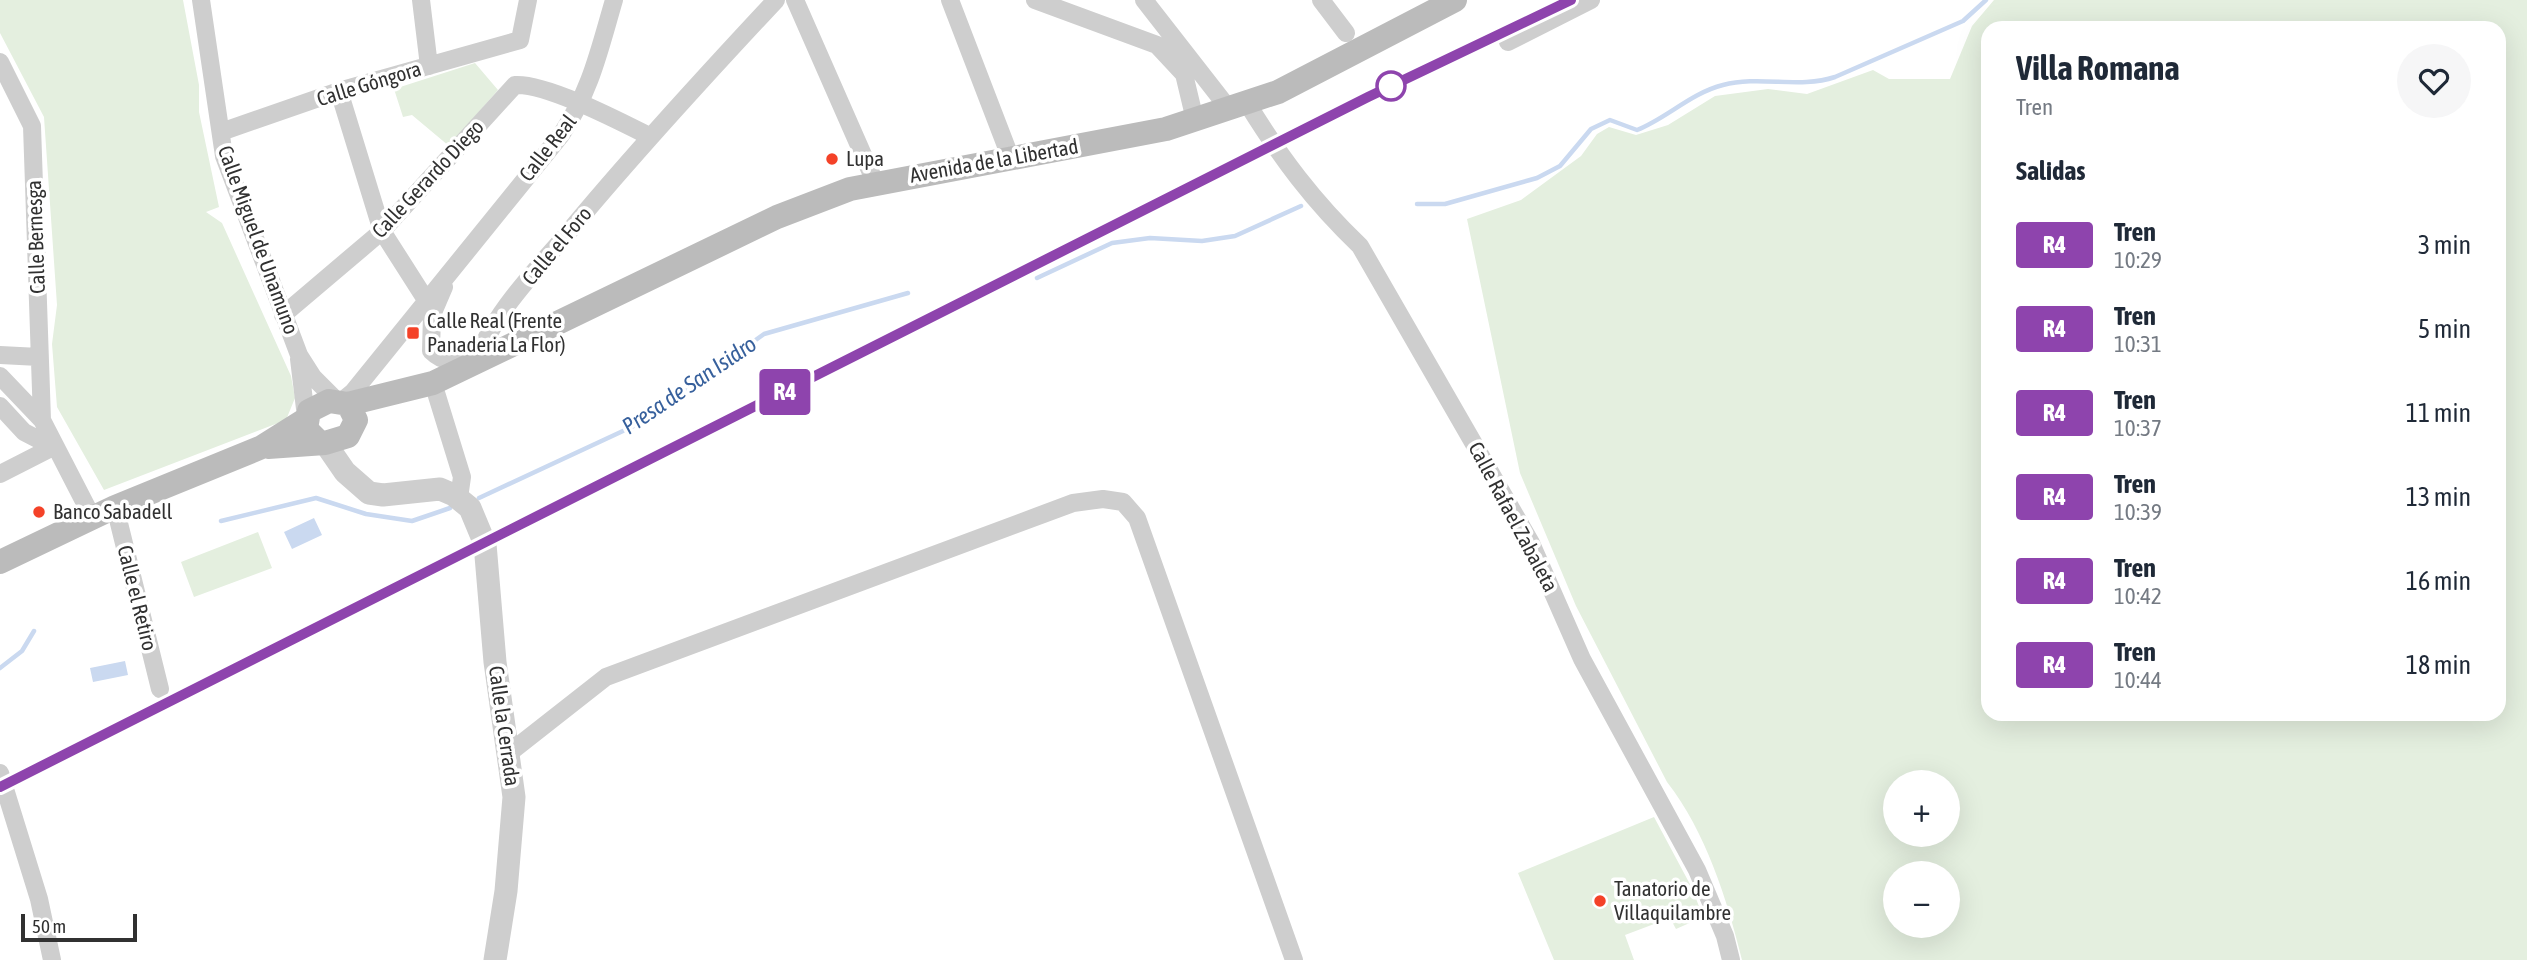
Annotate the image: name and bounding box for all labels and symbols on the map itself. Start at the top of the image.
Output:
street label: Calle Góngora [314,56,424,110]
unlabelled marker [1376,71,1406,101]
street label: Calle Real [514,109,581,185]
street label: Calle Gerardo Diego [367,114,488,242]
street label: Avenida de la Libertad [908,133,1080,187]
street label: Calle Miguel de Unamuno [214,142,304,337]
place label: Lupa [846,146,884,170]
marker: Lupa [824,151,840,167]
street label: Calle Bernesga [21,180,49,294]
street label: Calle el Foro [517,201,596,289]
place label: Calle Real (Frente Panaderia La Flor) [427,308,565,356]
marker: Calle Real (Frente Panaderia La Flor) [405,325,421,341]
water label: Presa de San Isidro [617,331,761,439]
line badge: R4 [754,369,816,415]
street label: Calle Rafael Zabaleta [1464,438,1563,595]
place label: Banco Sabadell [53,499,173,523]
marker: Banco Sabadell [31,504,47,520]
street label: Calle el Retiro [113,543,163,653]
street label: Calle la Cerrada [485,664,525,788]
place label: Tanatorio de Villaquilambre [1614,876,1731,924]
marker: Tanatorio de Villaquilambre [1592,893,1608,909]
scale bar [21,911,136,943]

